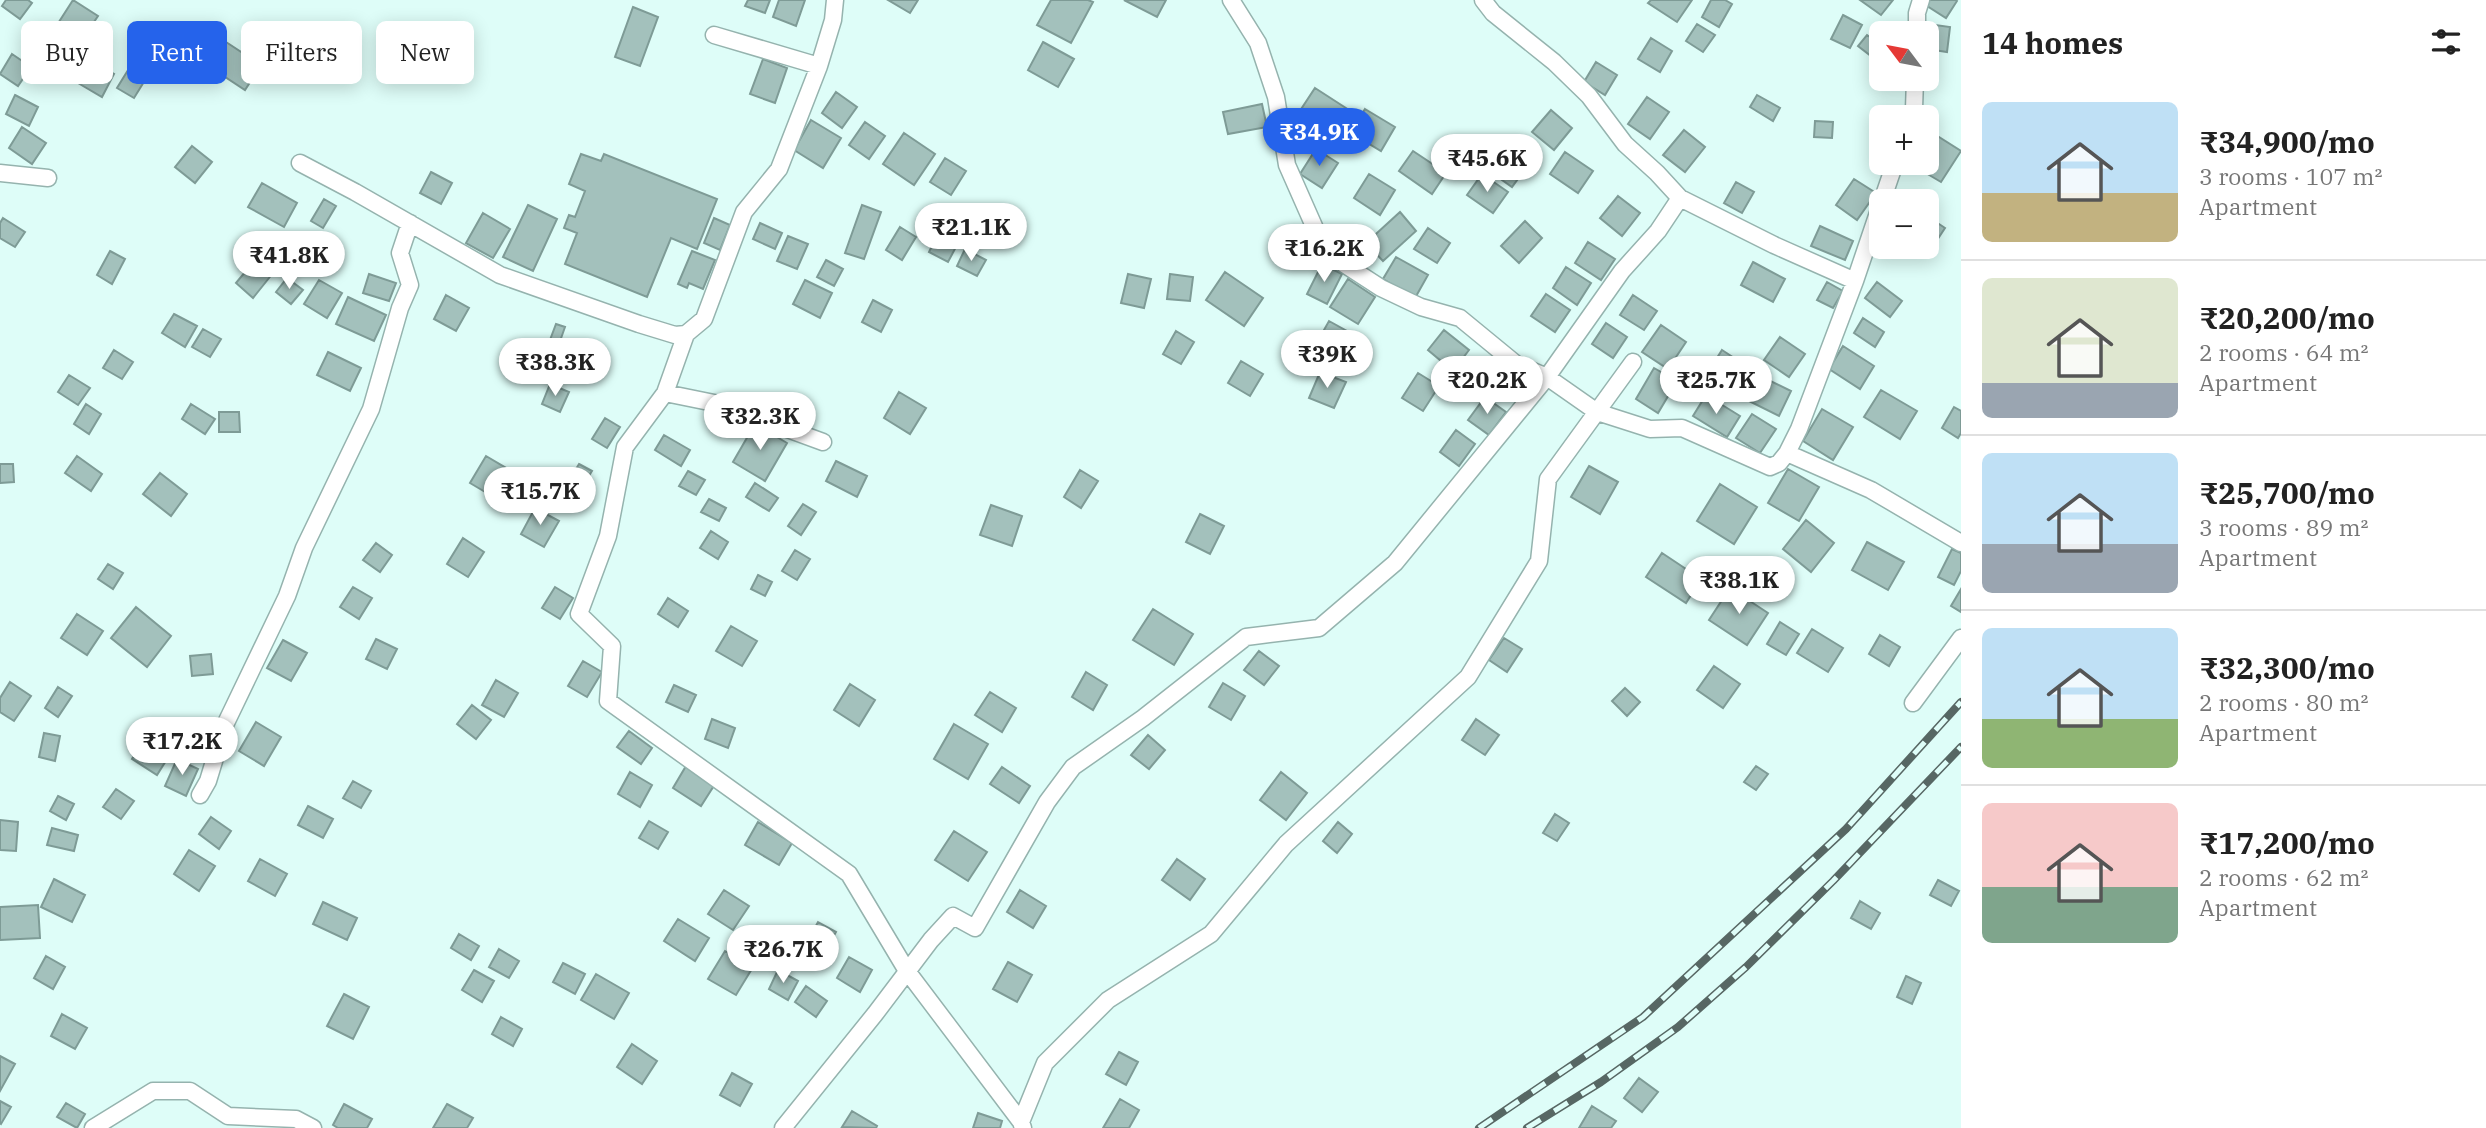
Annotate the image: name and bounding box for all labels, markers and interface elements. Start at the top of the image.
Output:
chip: Buy [21,21,113,84]
chip: Rent [127,21,227,84]
chip: Filters [241,21,362,84]
chip: New [376,21,474,84]
north arrow [1869,21,1939,91]
map controls [1869,21,1939,259]
text: 14 homes [1982,23,2123,62]
icon: filters [2427,23,2465,61]
button: + [1869,105,1939,175]
pin: ₹34.9K [1262,108,1376,168]
text: ₹34.9K [1279,116,1359,146]
text: ₹34,900/mo [2199,122,2375,161]
icon: home [2038,130,2122,214]
pin: ₹45.6K [1430,134,1544,194]
text: ₹45.6K [1447,142,1527,172]
text: 3 rooms · 107 m² [2199,161,2382,191]
button: − [1869,189,1939,259]
text: Apartment [2199,191,2317,221]
pin: ₹21.1K [914,204,1028,263]
text: ₹21.1K [931,211,1011,241]
pin: ₹16.2K [1267,224,1381,284]
pin: ₹41.8K [232,232,346,291]
text: ₹16.2K [1284,232,1364,262]
text: ₹41.8K [249,239,329,269]
text: ₹20,200/mo [2199,298,2375,337]
icon: home [2038,306,2122,390]
pin: ₹39K [1286,330,1368,390]
text: 2 rooms · 64 m² [2199,337,2369,367]
pin: ₹38.3K [498,338,612,398]
text: ₹39K [1297,338,1357,368]
text: ₹38.3K [515,346,595,376]
pin: ₹20.2K [1430,356,1544,416]
pin: ₹25.7K [1659,356,1773,416]
text: ₹20.2K [1447,364,1527,394]
text: ₹25.7K [1676,364,1756,394]
text: Apartment [2199,367,2317,397]
pin: ₹32.3K [703,392,817,452]
text: ₹32.3K [720,400,800,430]
pin: ₹15.7K [483,468,597,527]
text: ₹25,700/mo [2199,473,2375,512]
text: ₹15.7K [500,475,580,505]
icon: home [2038,481,2122,565]
text: 3 rooms · 89 m² [2199,512,2369,542]
text: Apartment [2199,542,2317,572]
pin: ₹38.1K [1682,556,1796,616]
text: ₹38.1K [1699,564,1779,594]
text: ₹32,300/mo [2199,648,2375,687]
icon: home [2038,656,2122,740]
text: 2 rooms · 80 m² [2199,687,2369,717]
text: Apartment [2199,717,2317,747]
pin: ₹17.2K [125,718,239,777]
text: ₹17.2K [142,725,222,755]
text: ₹17,200/mo [2199,823,2375,862]
icon: home [2038,831,2122,915]
text: 2 rooms · 62 m² [2199,862,2369,892]
text: Apartment [2199,892,2317,922]
pin: ₹26.7K [726,926,840,985]
text: ₹26.7K [743,933,823,963]

